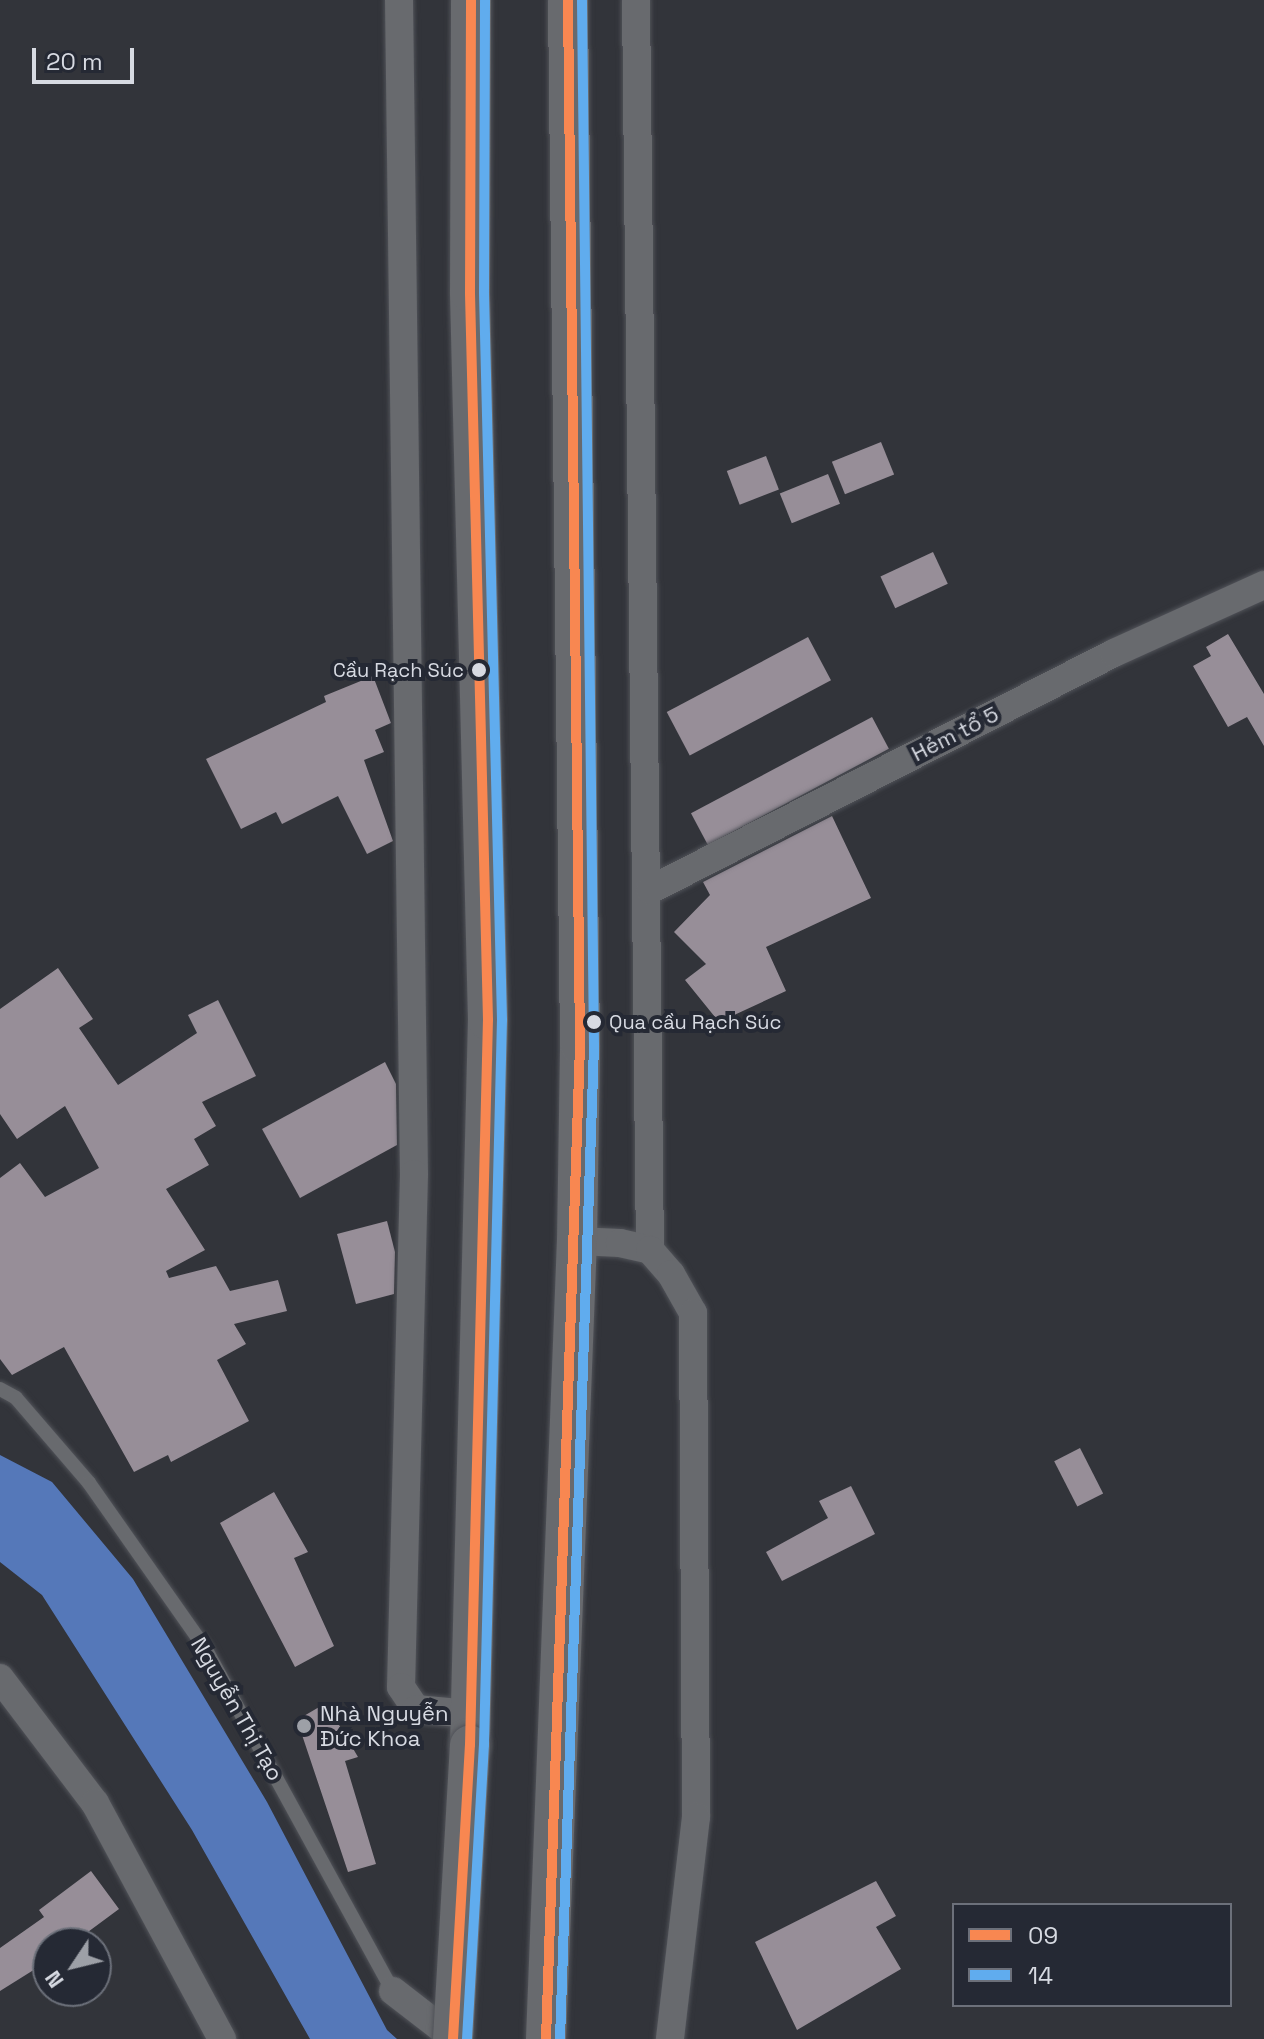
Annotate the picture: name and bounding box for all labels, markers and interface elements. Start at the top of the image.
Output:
scale bar [36,32,138,82]
text: 20 m [46,46,103,77]
place label: Cầu Rạch Súc [333,658,464,682]
marker: Cầu Rạch Súc [471,662,487,678]
street label: Hẻm tổ 5 [907,701,1003,767]
place label: Qua cầu Rạch Súc [609,1010,782,1034]
marker: Qua cầu Rạch Súc [586,1014,602,1030]
street label: Nguyễn Thị Tạo [185,1632,289,1786]
place label: Nhà Nguyễn Đức Khoa [320,1700,449,1752]
marker: Nhà Nguyễn Đức Khoa [295,1717,313,1735]
legend [952,1903,1232,2007]
text: 09 [1028,1920,1058,1951]
north arrow [32,1927,112,2007]
text: 14 [1028,1960,1053,1991]
text: N [38,1966,70,1994]

